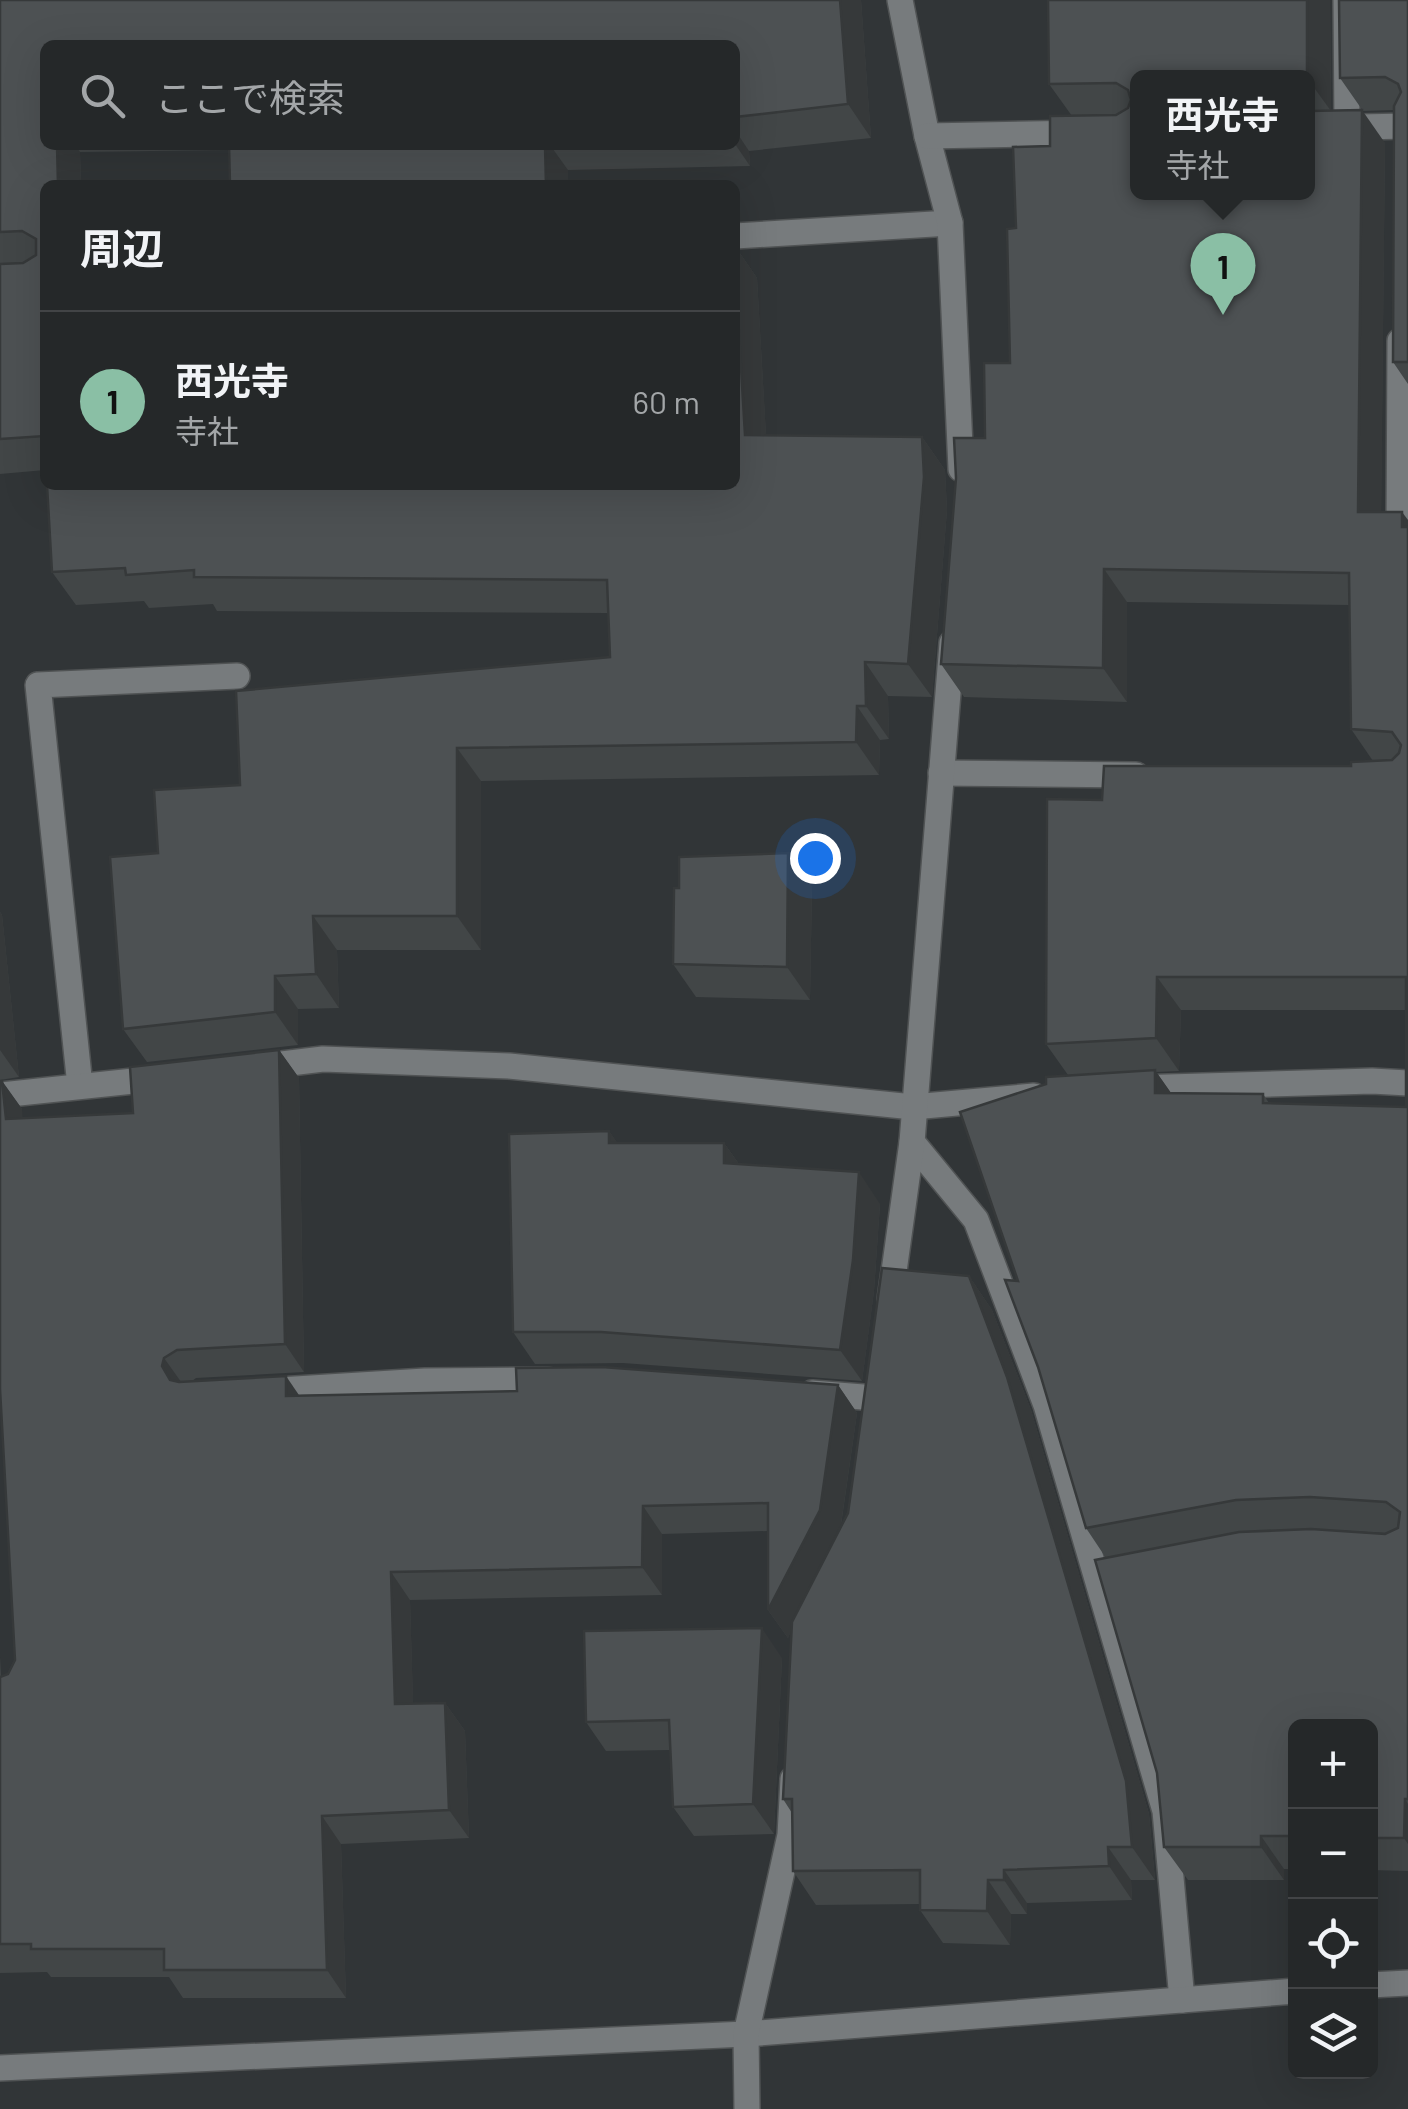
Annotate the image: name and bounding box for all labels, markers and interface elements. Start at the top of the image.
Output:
search box [40,40,740,150]
icon: search [75,68,130,123]
popup [1130,70,1315,200]
text: ここで検索 [155,74,345,120]
text: 西光寺 [1165,91,1280,137]
text: 寺社 [1165,145,1230,183]
text: 周辺 [80,222,164,272]
pin: 1 [1190,232,1256,315]
text: 西光寺 [175,357,289,403]
text: 1 [107,382,118,420]
text: 60 m [633,382,700,420]
text: 寺社 [175,411,239,449]
your location [790,833,841,884]
map controls [1288,1719,1378,2079]
button: + [1288,1719,1378,1809]
button: − [1288,1809,1378,1899]
button: locate [1288,1899,1378,1989]
button: layers [1288,1989,1378,2079]

